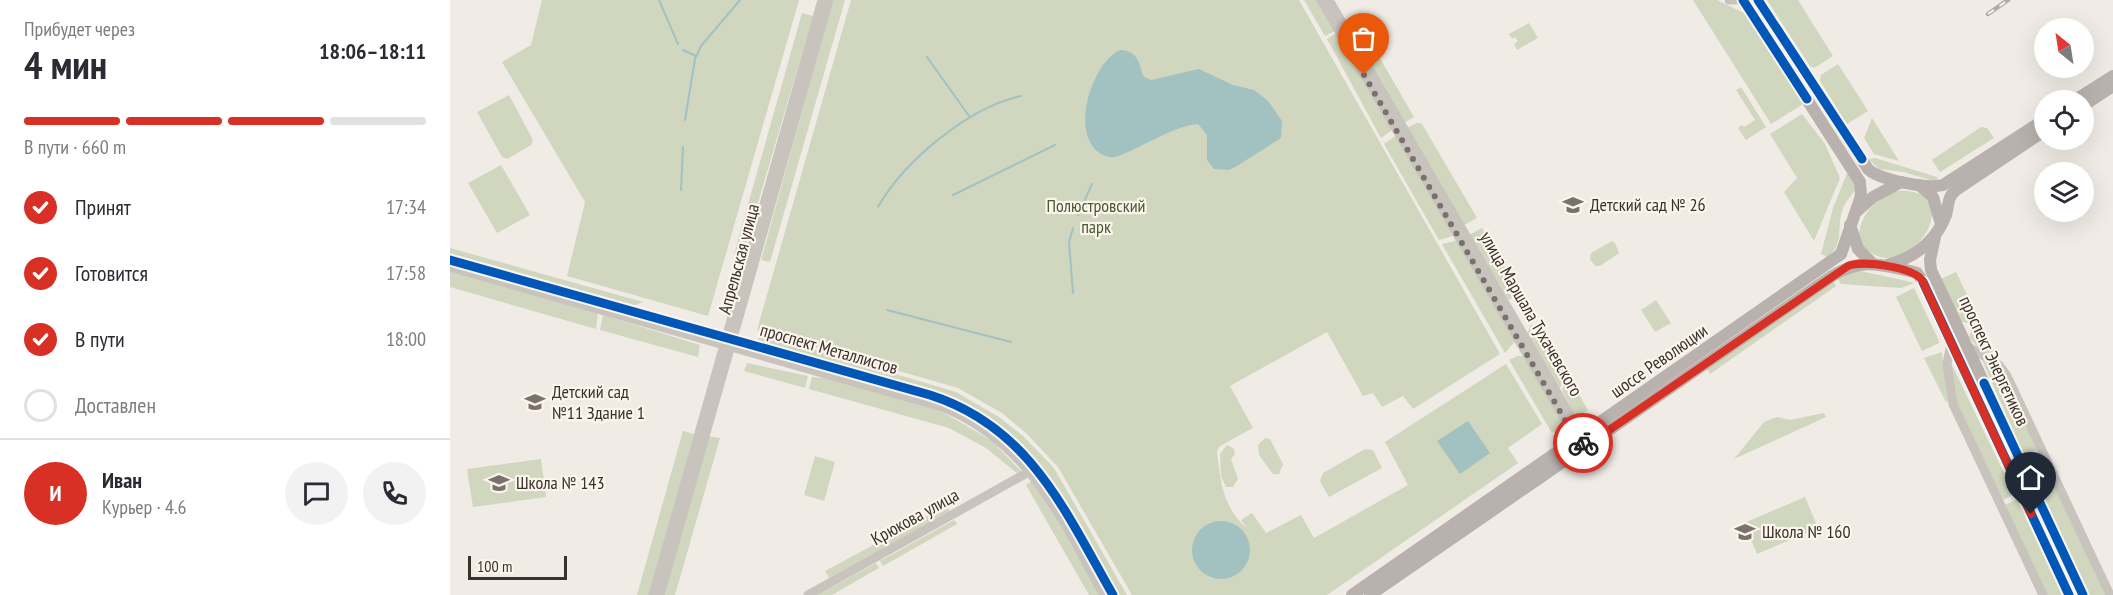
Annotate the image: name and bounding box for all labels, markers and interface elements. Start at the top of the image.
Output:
pin [1338,13,1389,75]
text: Прибудет через [24,16,135,42]
north arrow [2034,18,2094,78]
map controls [2034,18,2094,222]
icon: bag [1347,22,1380,55]
text: 18:06–18:11 [319,37,426,65]
text: 4 мин [24,39,107,90]
button: locate [2034,90,2094,150]
text: В пути · 660 m [24,134,126,160]
button: layers [2034,162,2094,222]
icon: check [24,191,57,224]
text: Принят [75,193,131,221]
school or university icon: Детский сад № 26 [1561,193,1585,217]
place label: Детский сад № 26 [1590,193,1706,216]
text: 17:34 [386,194,426,220]
park label: Полюстровский парк [1046,194,1146,238]
street label: Апрельская улица [713,201,764,317]
street label: улица Маршала Тухачевского [1475,227,1588,400]
icon: check [24,257,57,290]
text: Готовится [75,259,148,287]
text: 17:58 [386,260,426,286]
street label: проспект Энергетиков [1954,292,2035,429]
street label: проспект Металлистов [758,318,901,379]
street label: шоссе Революции [1606,319,1712,403]
icon: check [24,323,57,356]
text: В пути [75,325,125,353]
text: 18:00 [386,326,426,352]
place label: Детский сад №11 Здание 1 [552,380,645,424]
school or university icon: Детский сад №11 Здание 1 [523,390,547,414]
text: Доставлен [75,391,156,419]
courier [1553,413,1613,473]
icon: bike [1567,427,1600,460]
pin [2005,452,2056,514]
icon: home [2014,461,2047,494]
button: chat [285,462,348,525]
button: phone [363,462,426,525]
text: Иван [102,466,142,494]
school or university icon: Школа № 143 [487,471,511,495]
place label: Школа № 143 [516,471,605,494]
text: И [49,479,62,507]
street label: Крюкова улица [867,483,963,550]
text: Курьер · 4.6 [102,494,187,520]
school or university icon: Школа № 160 [1733,520,1757,544]
place label: Школа № 160 [1762,520,1851,543]
scale bar [468,553,567,580]
text: 100 m [477,556,512,576]

